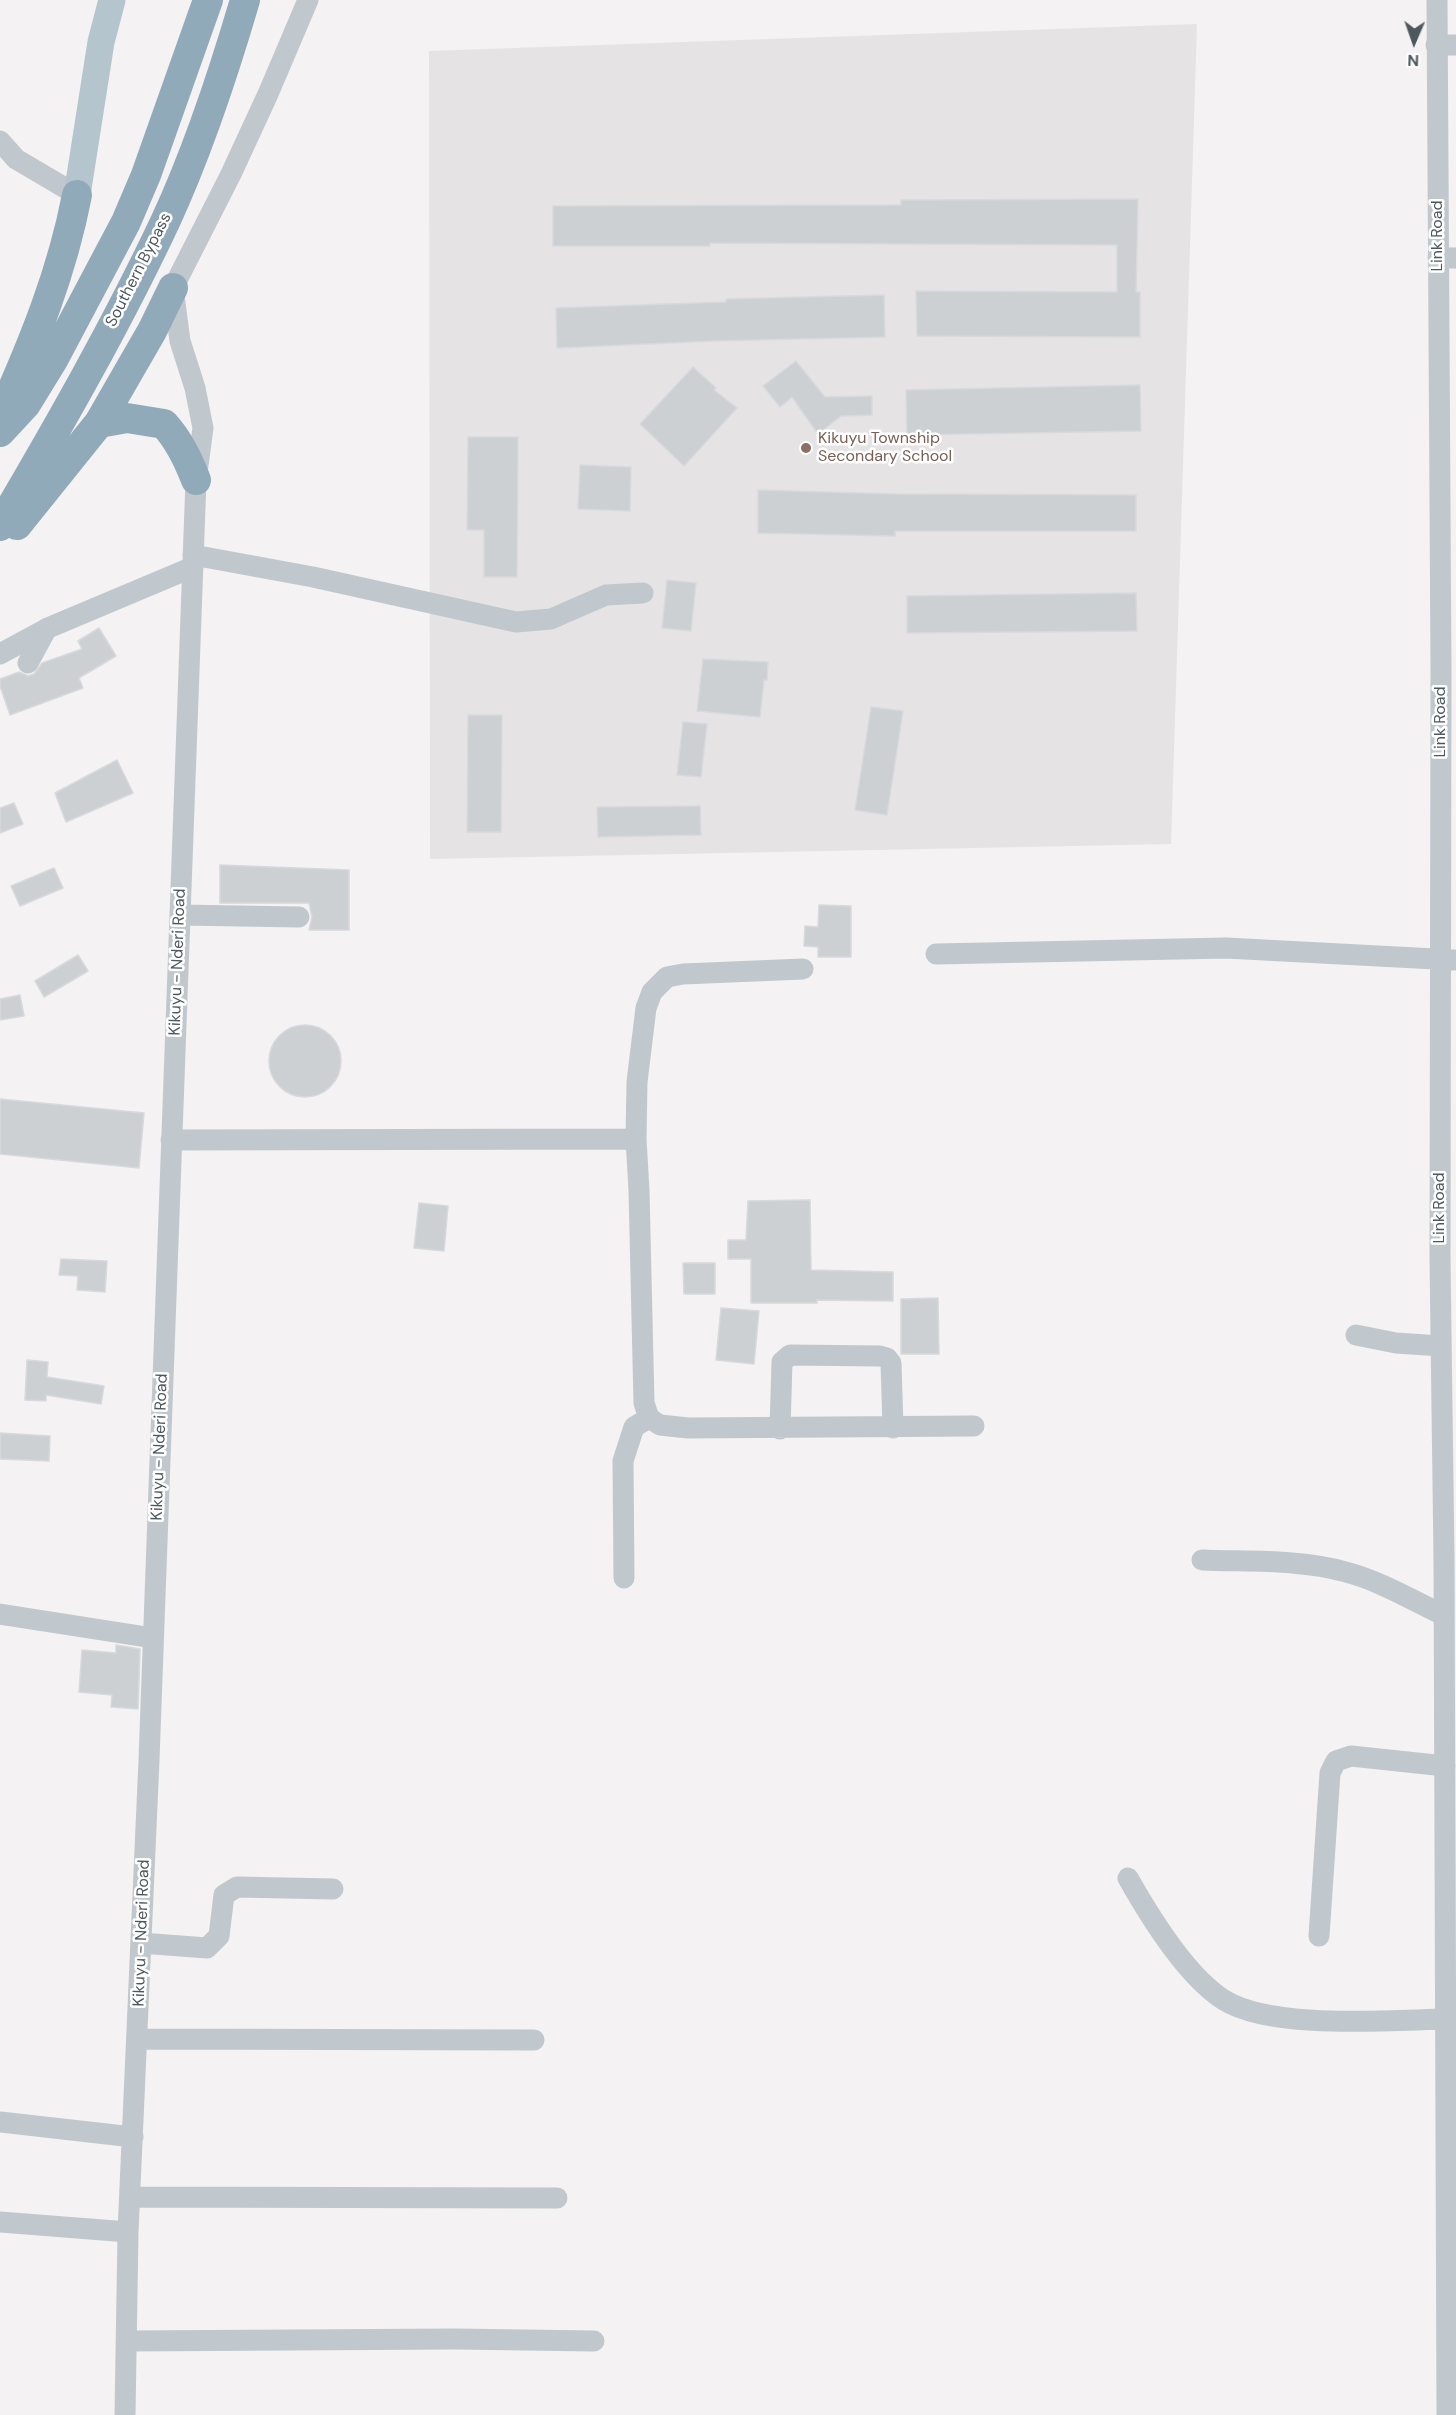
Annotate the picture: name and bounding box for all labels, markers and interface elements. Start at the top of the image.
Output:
north arrow [1384,12,1444,72]
text: N [1407,50,1420,71]
street label: Link Road [1428,200,1448,272]
street label: Southern Bypass [102,210,176,330]
place label: Kikuyu Township Secondary School [818,429,952,467]
marker: Kikuyu Township Secondary School [799,441,813,455]
street label: Link Road [1431,686,1451,758]
street label: Kikuyu - Nderi Road [166,888,190,1036]
street label: Link Road [1430,1172,1450,1244]
street label: Kikuyu - Nderi Road [148,1373,172,1521]
street label: Kikuyu - Nderi Road [130,1859,154,2007]

